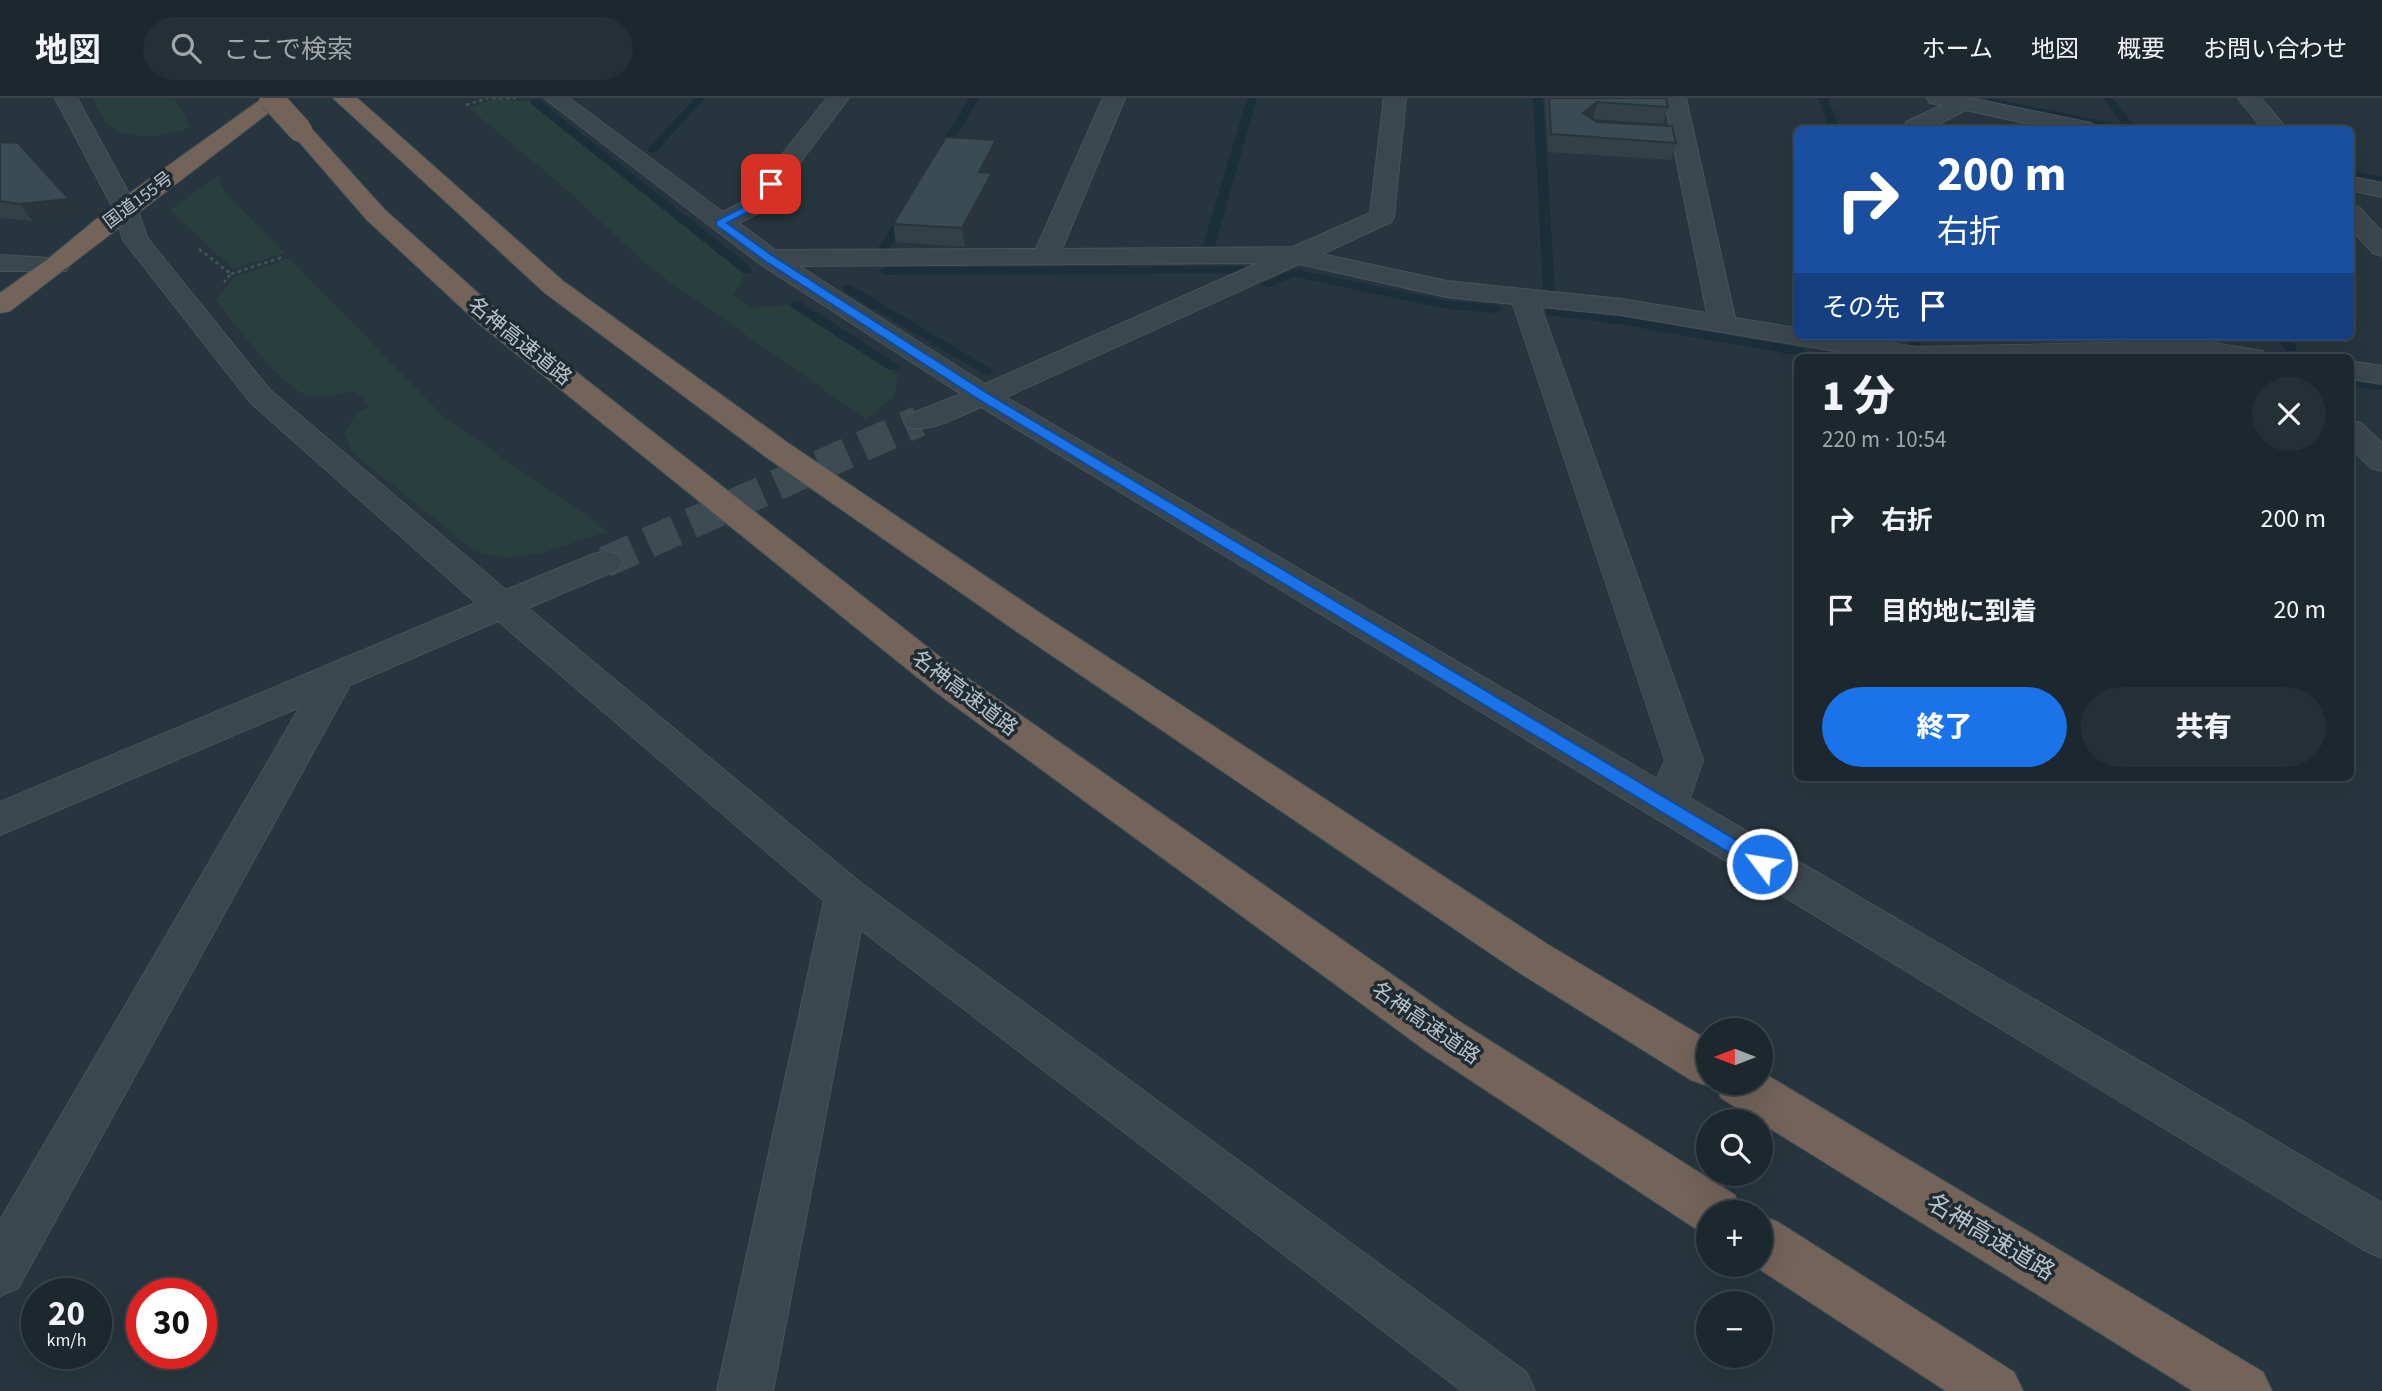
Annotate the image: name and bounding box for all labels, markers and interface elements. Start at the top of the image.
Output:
search box [143,17,633,80]
text: 地図 [35,27,101,74]
icon: search [167,29,205,67]
text: ここで検索 [223,31,353,68]
text: ホーム [1922,32,1993,67]
text: 地図 [2031,32,2079,67]
text: 概要 [2117,32,2165,67]
text: お問い合わせ [2203,32,2347,67]
text: 200 m [1937,140,2066,210]
pin [741,154,801,214]
icon: right [1822,154,1913,245]
icon: arrive [752,165,790,203]
street label: 国道155号 [98,166,178,235]
text: 右折 [1937,209,2001,255]
icon: arrive [1914,287,1952,325]
text: その先 [1822,289,1900,326]
street label: 名神高速道路 [462,290,578,392]
text: 1 分 [1822,367,1895,427]
button: close [2252,377,2326,451]
text: 220 m · 10:54 [1822,423,1946,456]
icon: right [1822,500,1860,538]
text: 200 m [2260,500,2326,537]
text: 右折 [1881,502,1933,539]
icon: arrive [1822,591,1860,629]
text: 20 m [2273,591,2326,628]
text: 目的地に到着 [1881,593,2037,630]
street label: 名神高速道路 [906,643,1024,743]
button: 終了 [1822,687,2067,767]
button: 共有 [2081,687,2326,767]
position arrow [1725,827,1799,901]
street label: 名神高速道路 [1366,975,1486,1071]
north arrow [1696,1018,1773,1096]
map controls [1696,1018,1773,1368]
button: search [1696,1109,1773,1186]
street label: 名神高速道路 [1920,1185,2061,1290]
button: + [1696,1200,1773,1277]
speed limit sign: 30 [126,1278,217,1369]
text: 20 [48,1289,85,1339]
button: − [1696,1291,1773,1368]
text: km/h [47,1328,86,1353]

